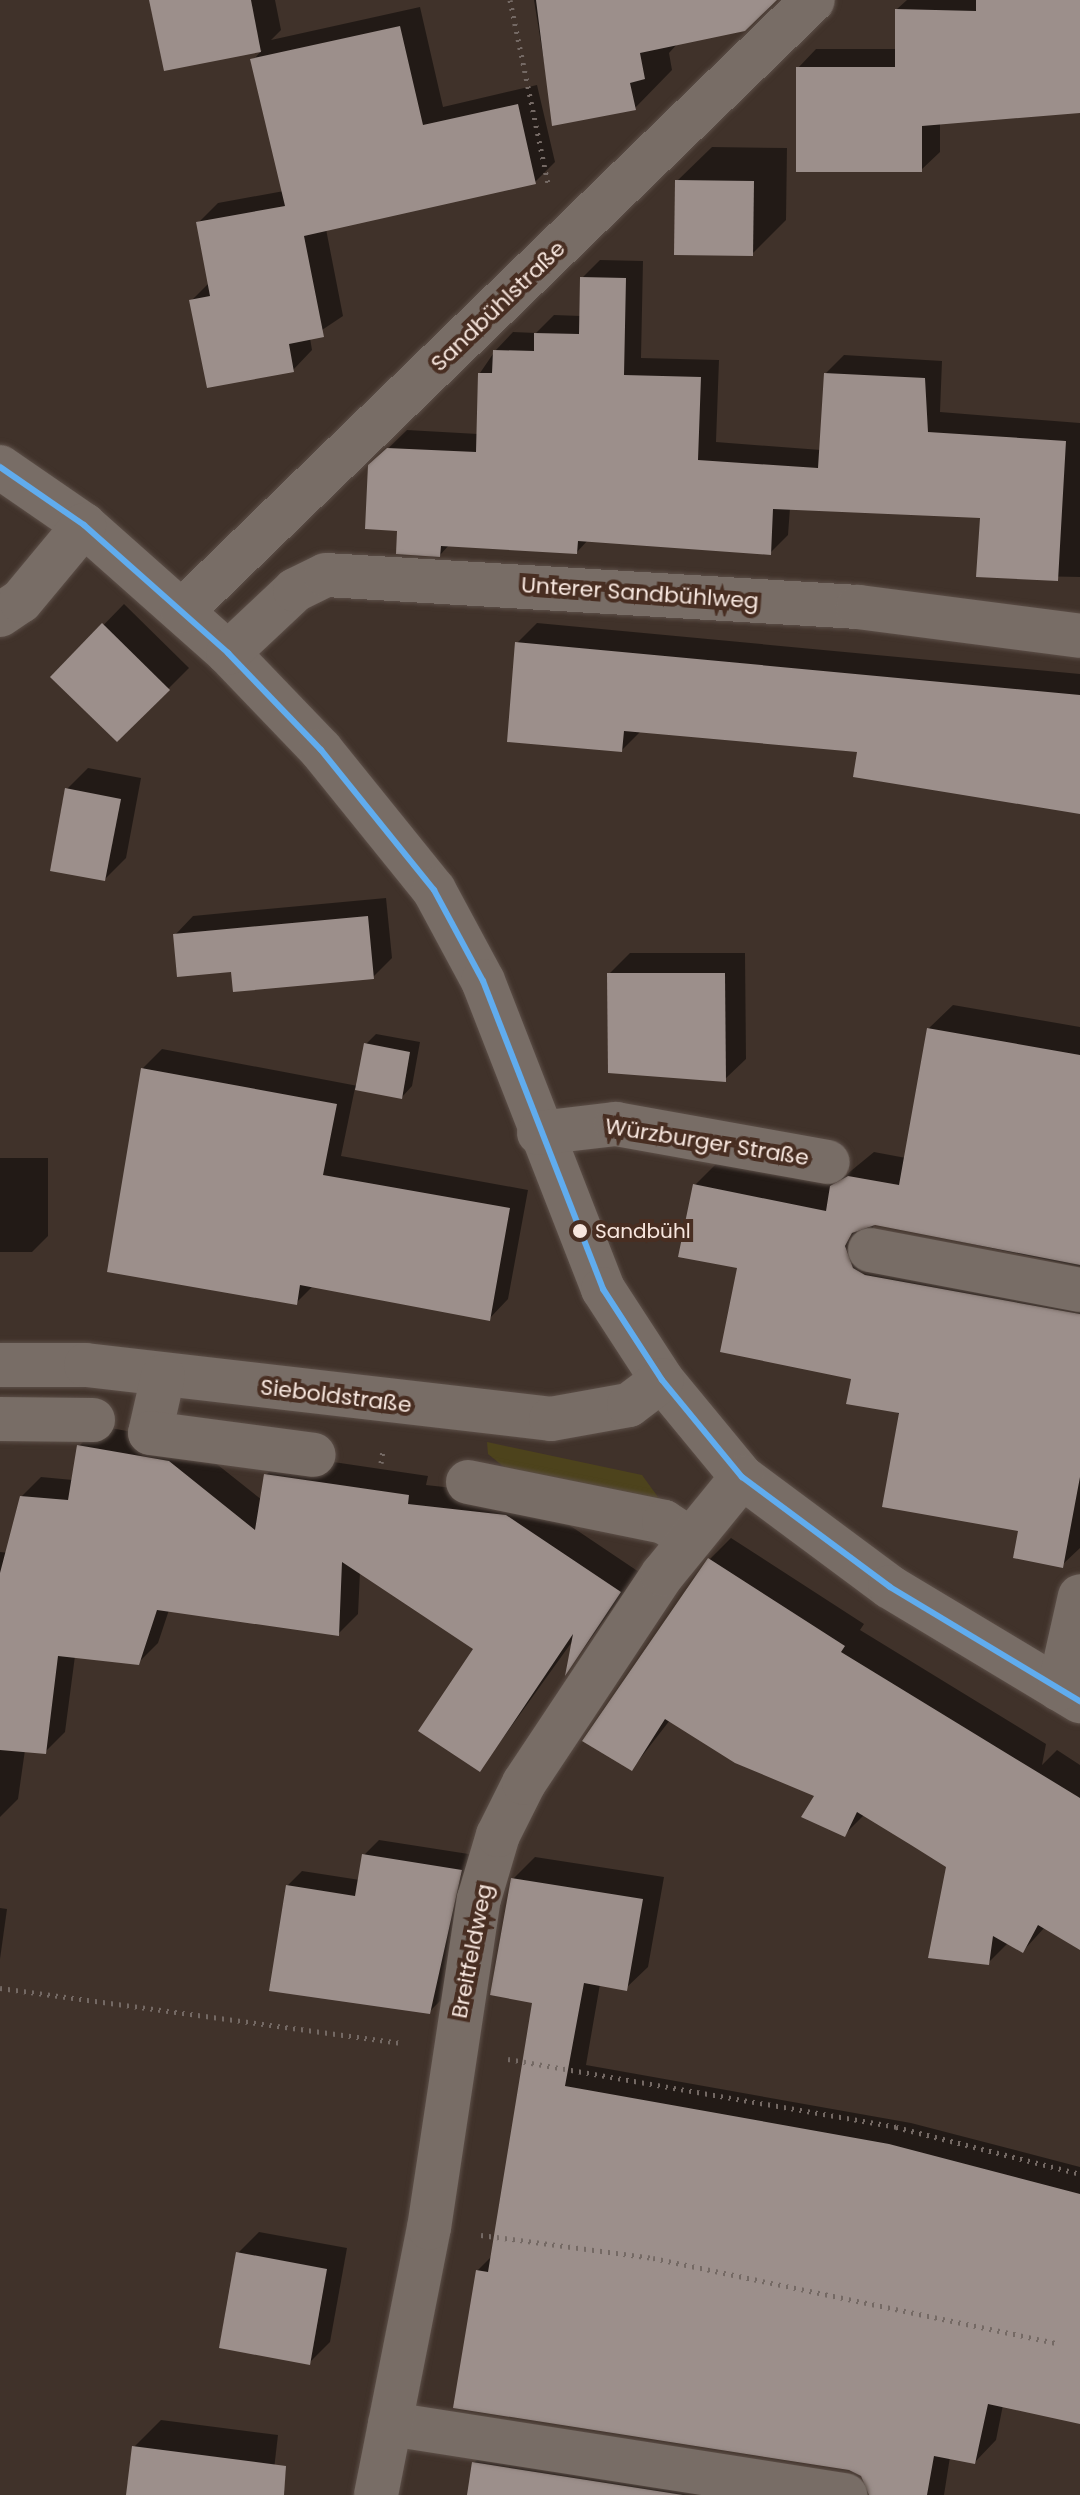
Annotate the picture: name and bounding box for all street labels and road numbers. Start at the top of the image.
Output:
street label: Sandbühlstraße [425,235,571,377]
street label: Unterer Sandbühlweg [520,572,760,614]
street label: Würzburger Straße [603,1113,811,1171]
street label: Sieboldstraße [259,1374,413,1418]
street label: Breitfeldweg [446,1882,498,2020]

